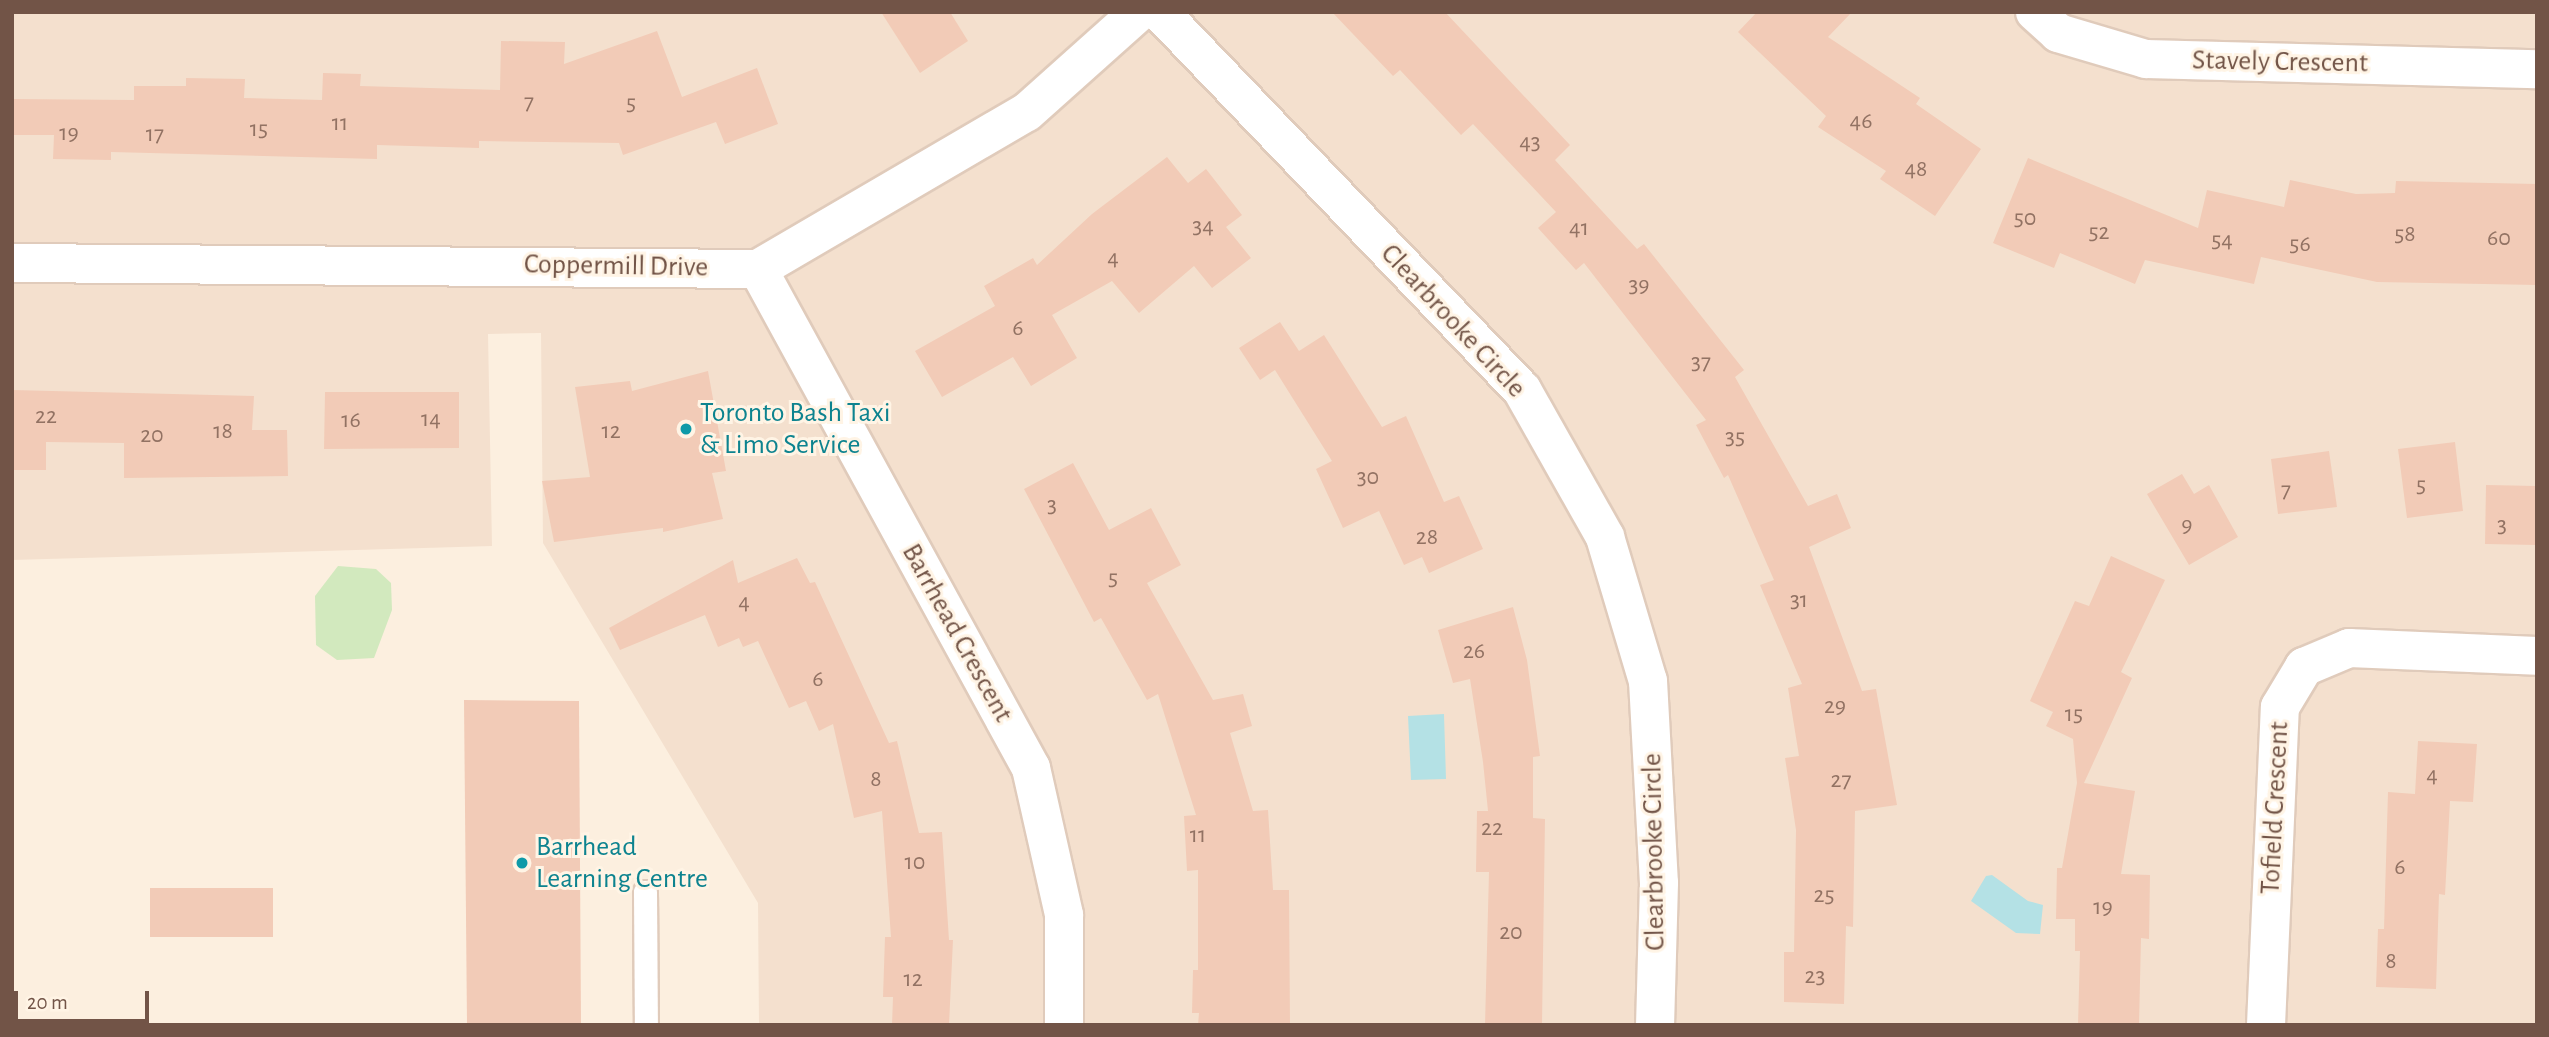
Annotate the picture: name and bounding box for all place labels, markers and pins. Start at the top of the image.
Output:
place label: Toronto Bash Taxi & Limo Service [700,396,890,462]
marker: Toronto Bash Taxi & Limo Service [678,421,694,437]
place label: Barrhead Learning Centre [536,830,708,896]
marker: Barrhead Learning Centre [514,855,530,871]

